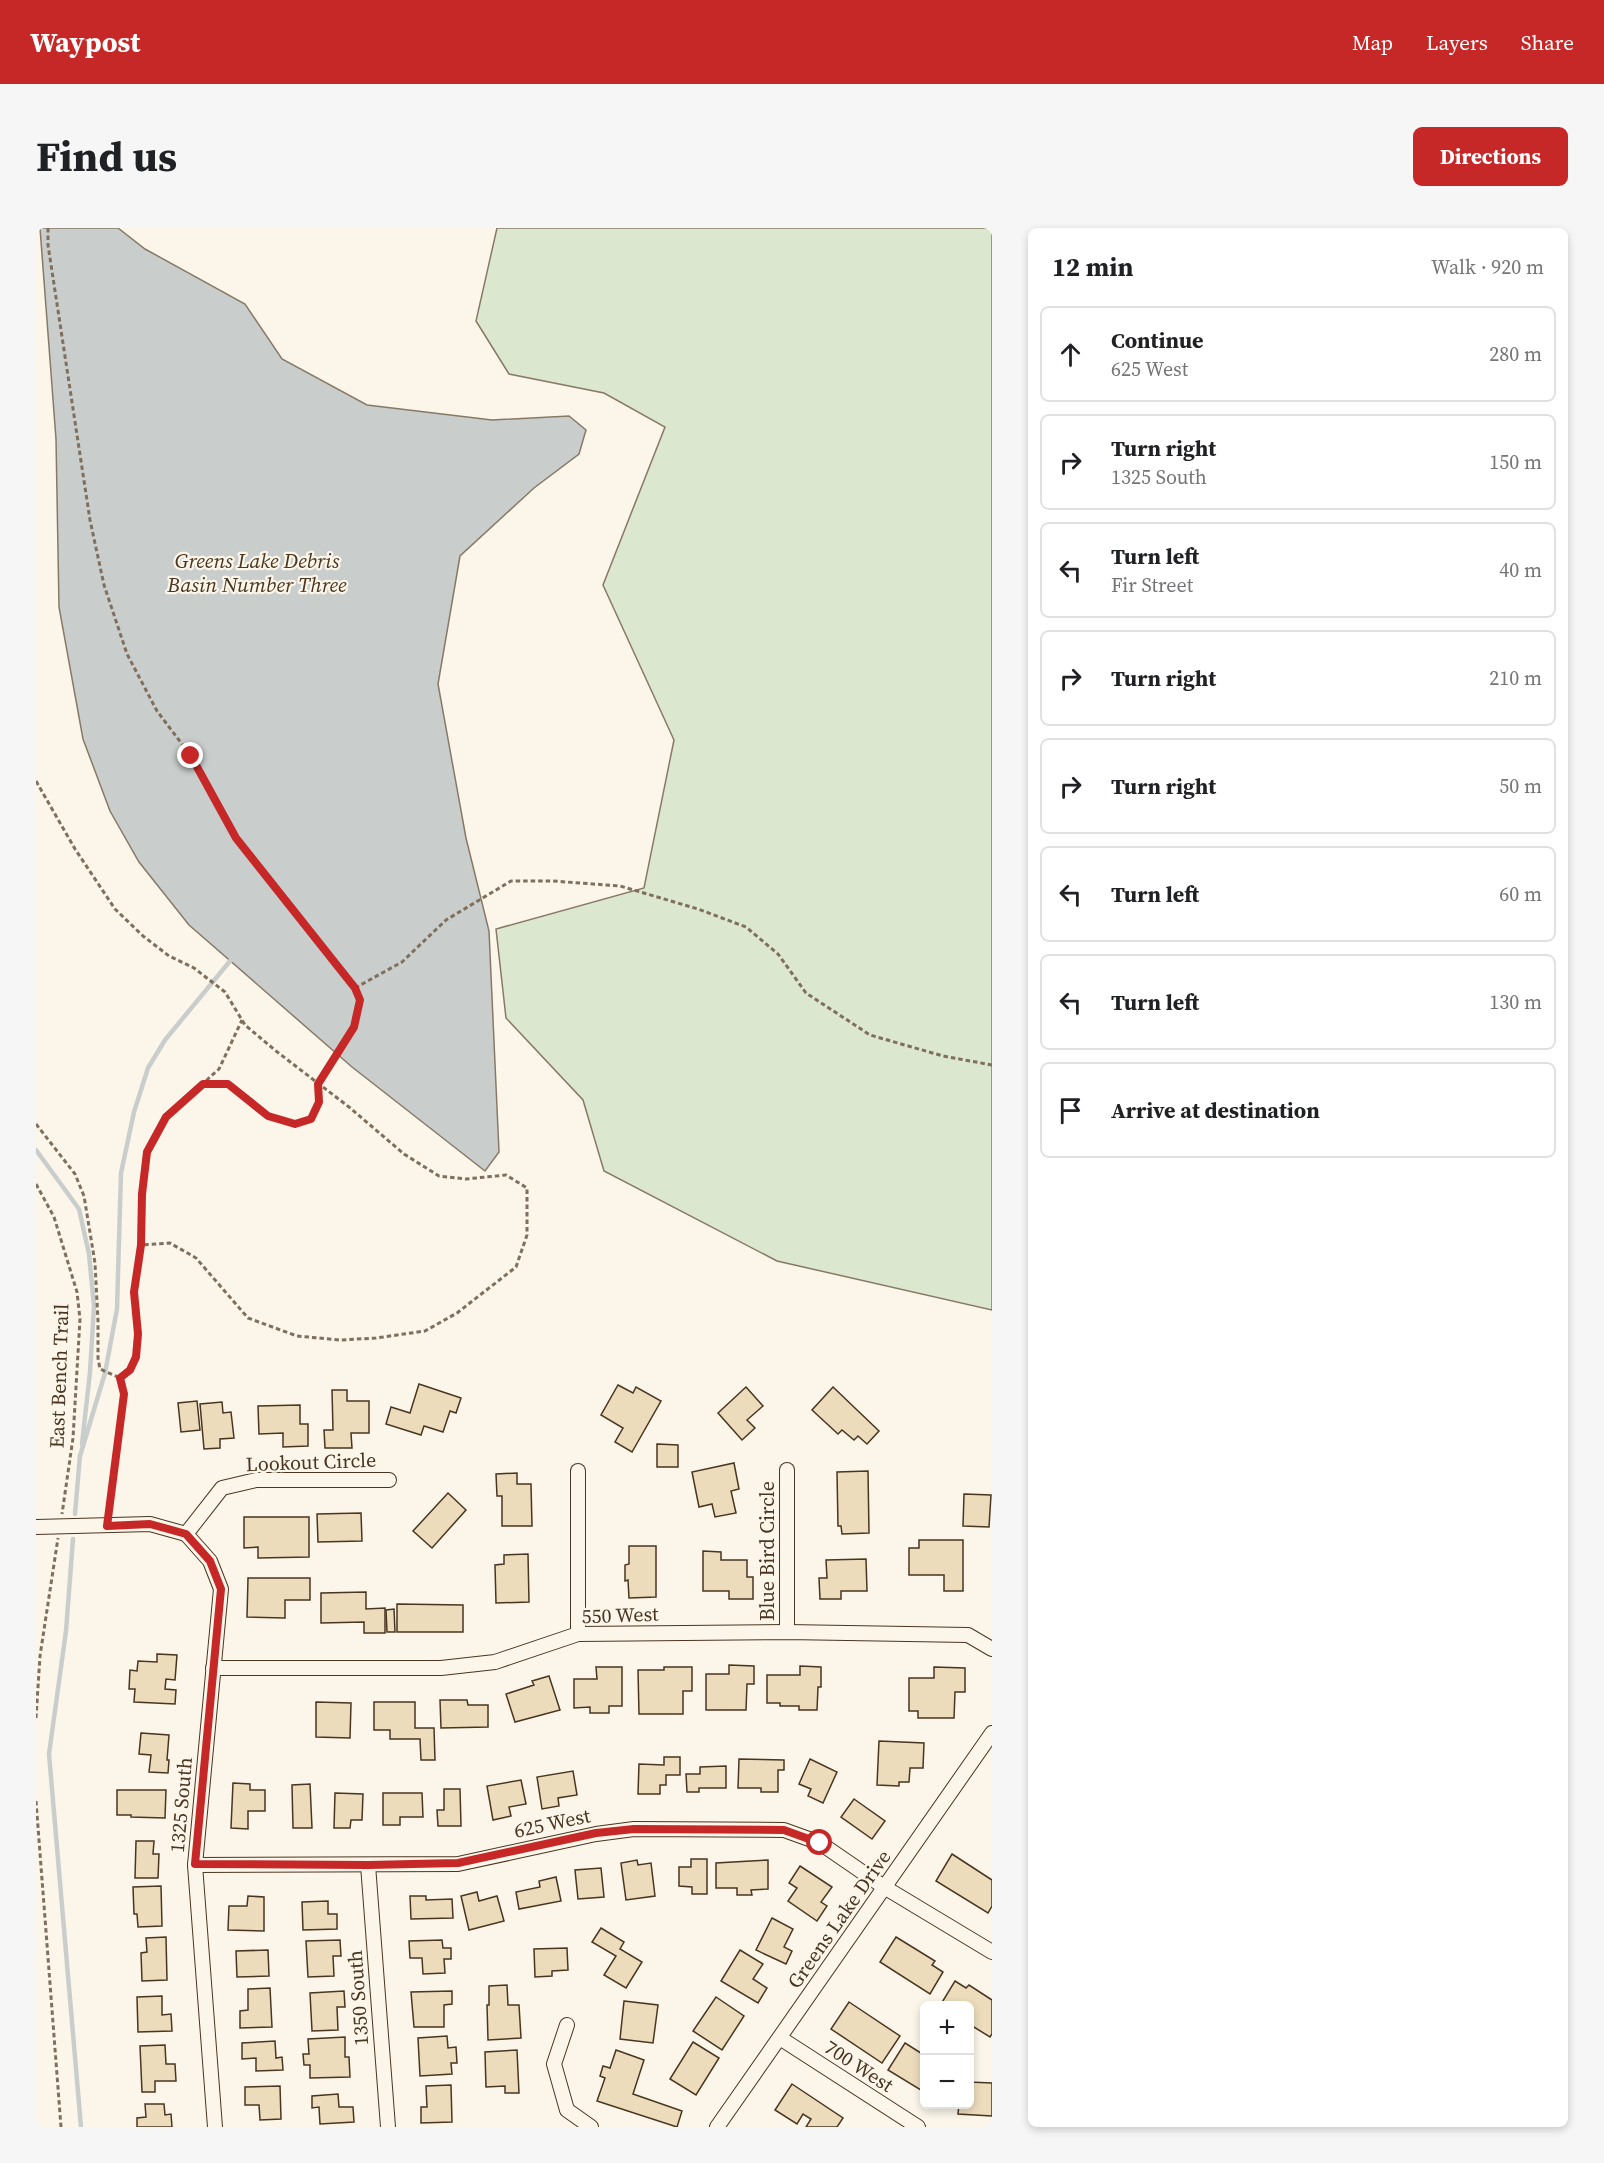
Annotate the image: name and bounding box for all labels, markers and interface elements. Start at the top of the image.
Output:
text: Waypost [30,23,140,61]
text: Map [1352,28,1393,57]
text: Layers [1426,28,1488,57]
text: Share [1521,28,1574,57]
text: Find us [36,127,177,185]
button: Directions [1413,127,1568,186]
text: 12 min [1052,249,1134,285]
text: Walk · 920 m [1431,253,1544,281]
text: Continue [1111,325,1204,355]
icon: ahead [1054,338,1087,371]
text: 280 m [1489,340,1542,368]
text: 625 West [1111,355,1188,383]
text: Turn right [1111,433,1216,463]
icon: right [1054,446,1087,479]
text: 150 m [1489,448,1542,476]
text: 1325 South [1111,463,1207,491]
text: Turn left [1111,541,1199,571]
water label: Greens Lake Debris Basin Number Three [166,546,347,599]
icon: left [1054,554,1087,587]
text: 40 m [1499,556,1542,584]
text: Fir Street [1111,571,1193,599]
icon: right [1054,662,1087,695]
text: Turn right [1111,663,1216,693]
text: 210 m [1489,664,1542,692]
route end [177,742,203,768]
icon: right [1054,770,1087,803]
text: Turn right [1111,771,1216,801]
text: 50 m [1499,772,1542,800]
icon: left [1054,878,1087,911]
text: Turn left [1111,879,1199,909]
text: 60 m [1499,880,1542,908]
icon: left [1054,986,1087,1019]
text: Turn left [1111,987,1199,1017]
text: 130 m [1489,988,1542,1016]
icon: arrive [1054,1094,1087,1127]
text: Arrive at destination [1111,1095,1320,1125]
street label: East Bench Trail [42,1303,76,1449]
street label: Lookout Circle [245,1446,377,1478]
street label: Blue Bird Circle [753,1481,781,1621]
street label: 550 West [581,1600,660,1630]
street label: 1325 South [163,1756,199,1854]
street label: 625 West [511,1801,593,1845]
route start [806,1829,832,1855]
street label: Greens Lake Drive [781,1844,897,1994]
street label: 1350 South [341,1949,375,2047]
map controls [920,2001,974,2109]
button: + [920,2001,974,2055]
street label: 700 West [819,2033,899,2099]
button: − [920,2055,974,2109]

